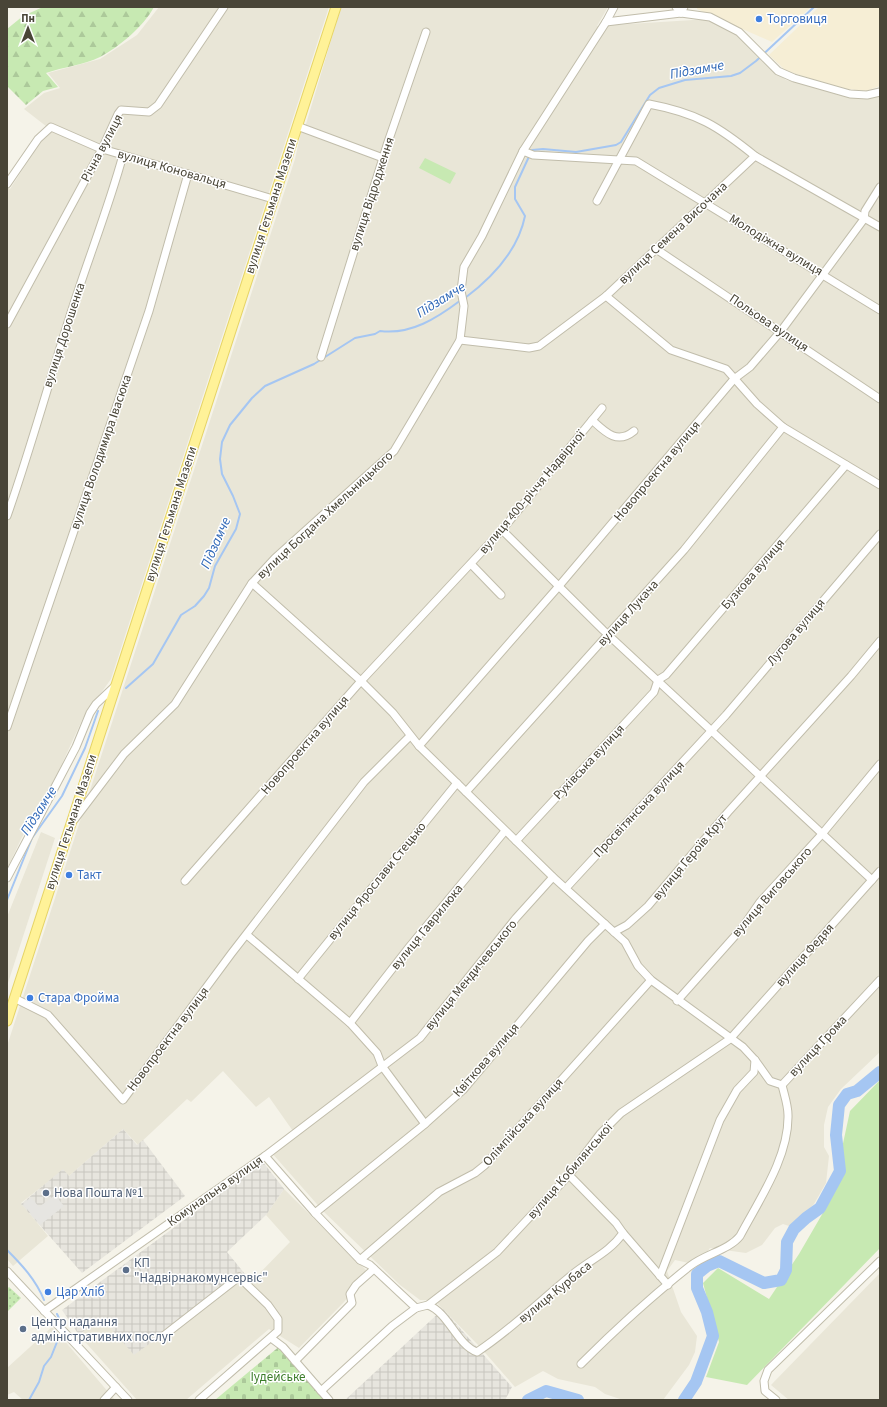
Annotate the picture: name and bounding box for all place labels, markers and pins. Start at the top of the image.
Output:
place label: Торговиця [767,10,827,28]
marker: Торговиця [754,14,764,24]
place label: Такт [77,866,102,884]
marker: Такт [64,870,74,880]
place label: Стара Фройма [38,989,119,1007]
marker: Стара Фройма [25,993,35,1003]
place label: Нова Пошта №1 [54,1184,143,1202]
marker: Нова Пошта №1 [41,1188,51,1198]
place label: КП "Надвірнакомунсервіс" [134,1254,268,1287]
marker: КП "Надвірнакомунсервіс" [121,1265,131,1275]
place label: Цар Хліб [56,1283,105,1301]
marker: Цар Хліб [43,1287,53,1297]
place label: Центр надання адміністративних послуг [31,1313,173,1346]
marker: Центр надання адміністративних послуг [18,1324,28,1334]

